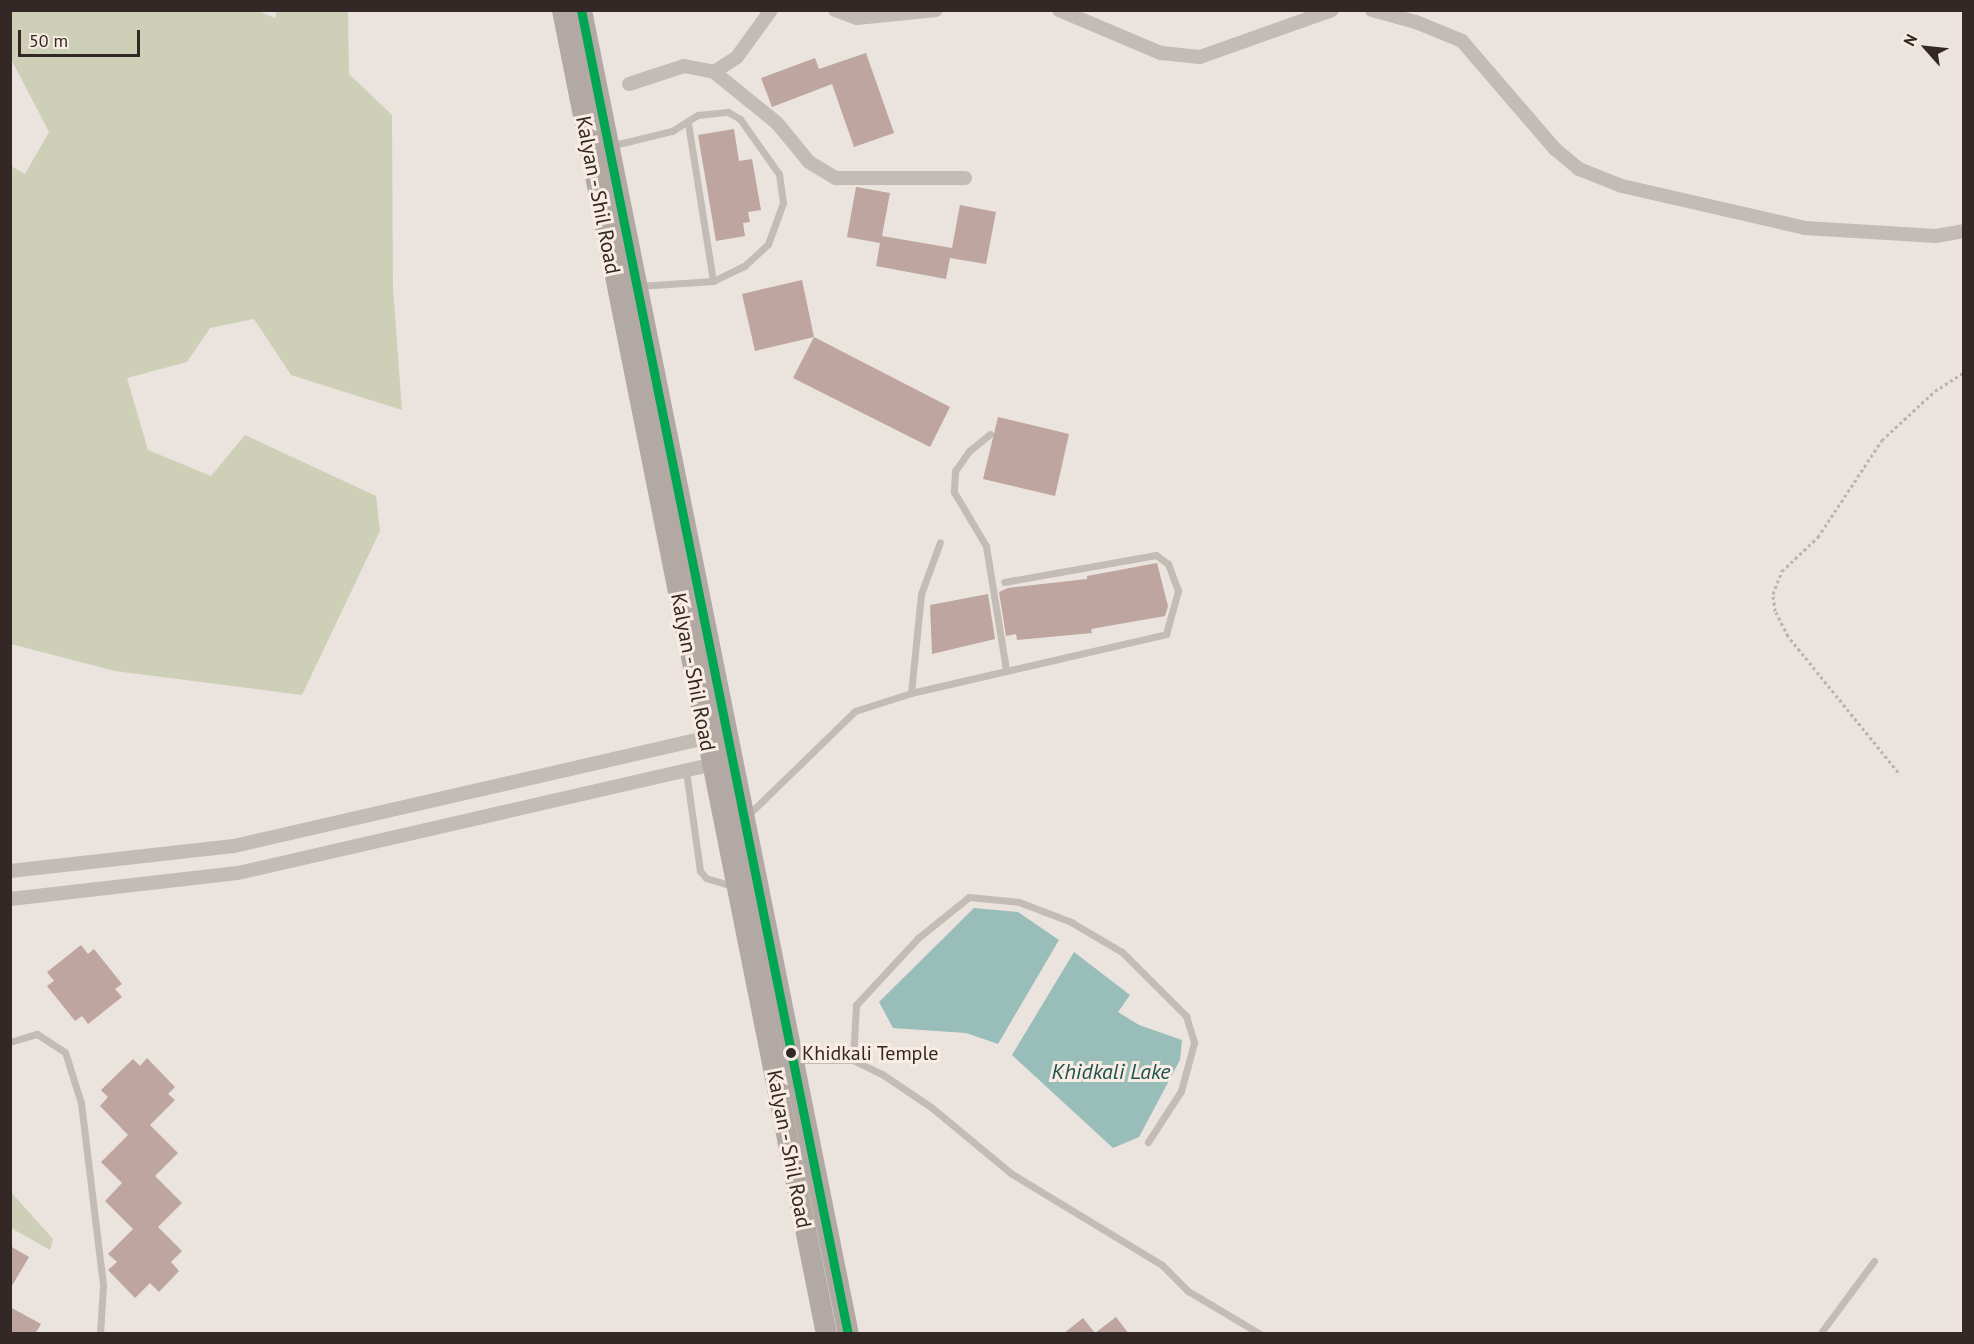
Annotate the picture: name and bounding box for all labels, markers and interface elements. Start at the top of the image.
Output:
scale bar [21,18,142,56]
north arrow [1896,18,1956,78]
text: 50 m [29,29,68,52]
text: N [1899,31,1921,49]
street label: Kalyan - Shil Road [570,112,626,278]
street label: Kalyan - Shil Road [665,589,721,755]
place label: Khidkali Temple [802,1041,939,1065]
marker: Khidkali Temple [785,1047,797,1059]
water label: Khidkali Lake [1051,1059,1171,1085]
street label: Kalyan - Shil Road [761,1066,817,1232]

